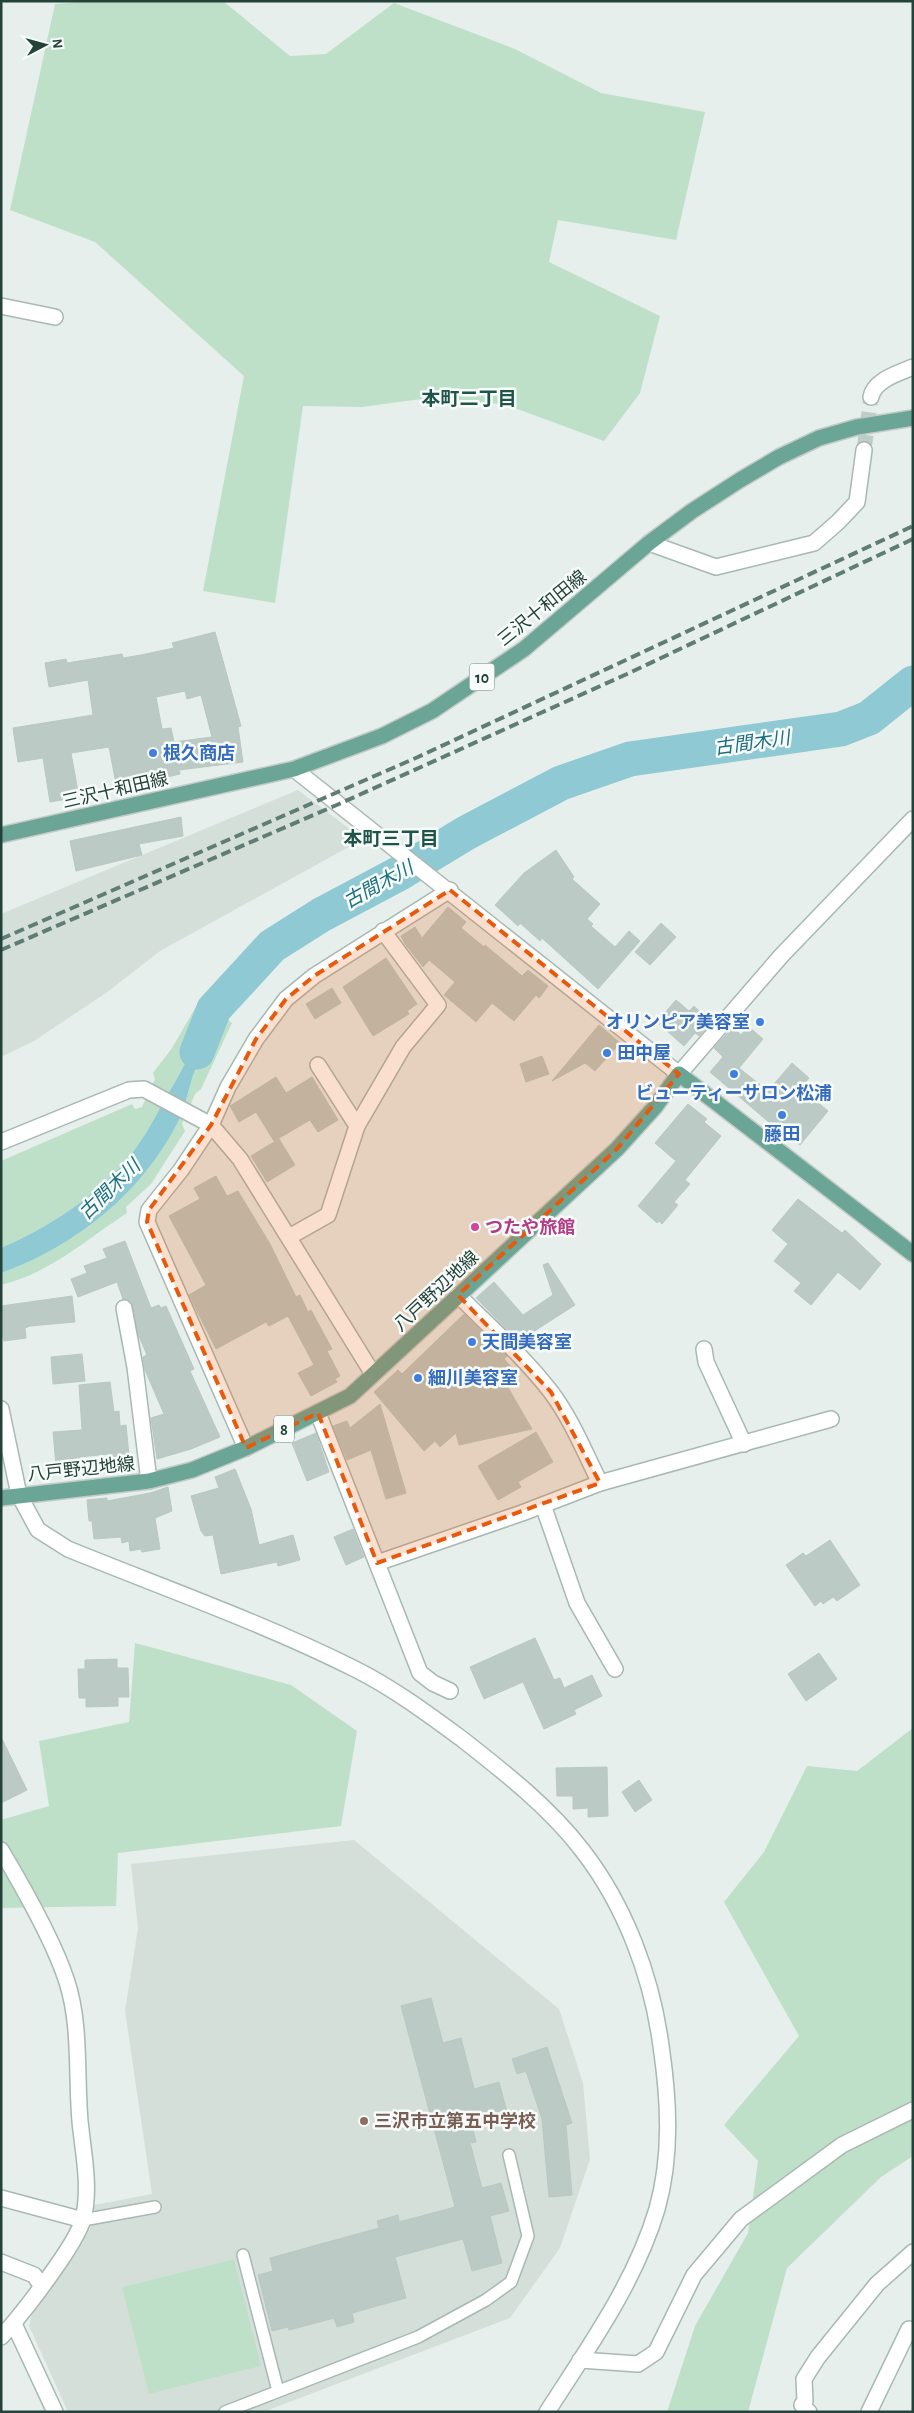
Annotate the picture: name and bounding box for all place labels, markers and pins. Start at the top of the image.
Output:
place label: 根久商店 [163,743,235,763]
marker: 根久商店 [147,747,159,759]
place label: オリンピア美容室 [606,1012,750,1032]
marker: オリンピア美容室 [754,1016,766,1028]
place label: 田中屋 [617,1044,671,1063]
marker: 田中屋 [601,1047,613,1059]
marker: ビューティーサロン松浦 [728,1068,740,1080]
place label: ビューティーサロン松浦 [636,1083,832,1103]
marker: 藤田 [776,1109,788,1121]
place label: 藤田 [764,1125,800,1144]
place label: つたや旅館 [485,1217,575,1237]
marker: つたや旅館 [469,1221,481,1233]
place label: 天間美容室 [482,1332,572,1352]
marker: 天間美容室 [466,1336,478,1348]
place label: 細川美容室 [428,1368,518,1388]
marker: 細川美容室 [412,1372,424,1384]
place label: 三沢市立第五中学校 [374,2111,536,2131]
marker: 三沢市立第五中学校 [358,2115,370,2127]

